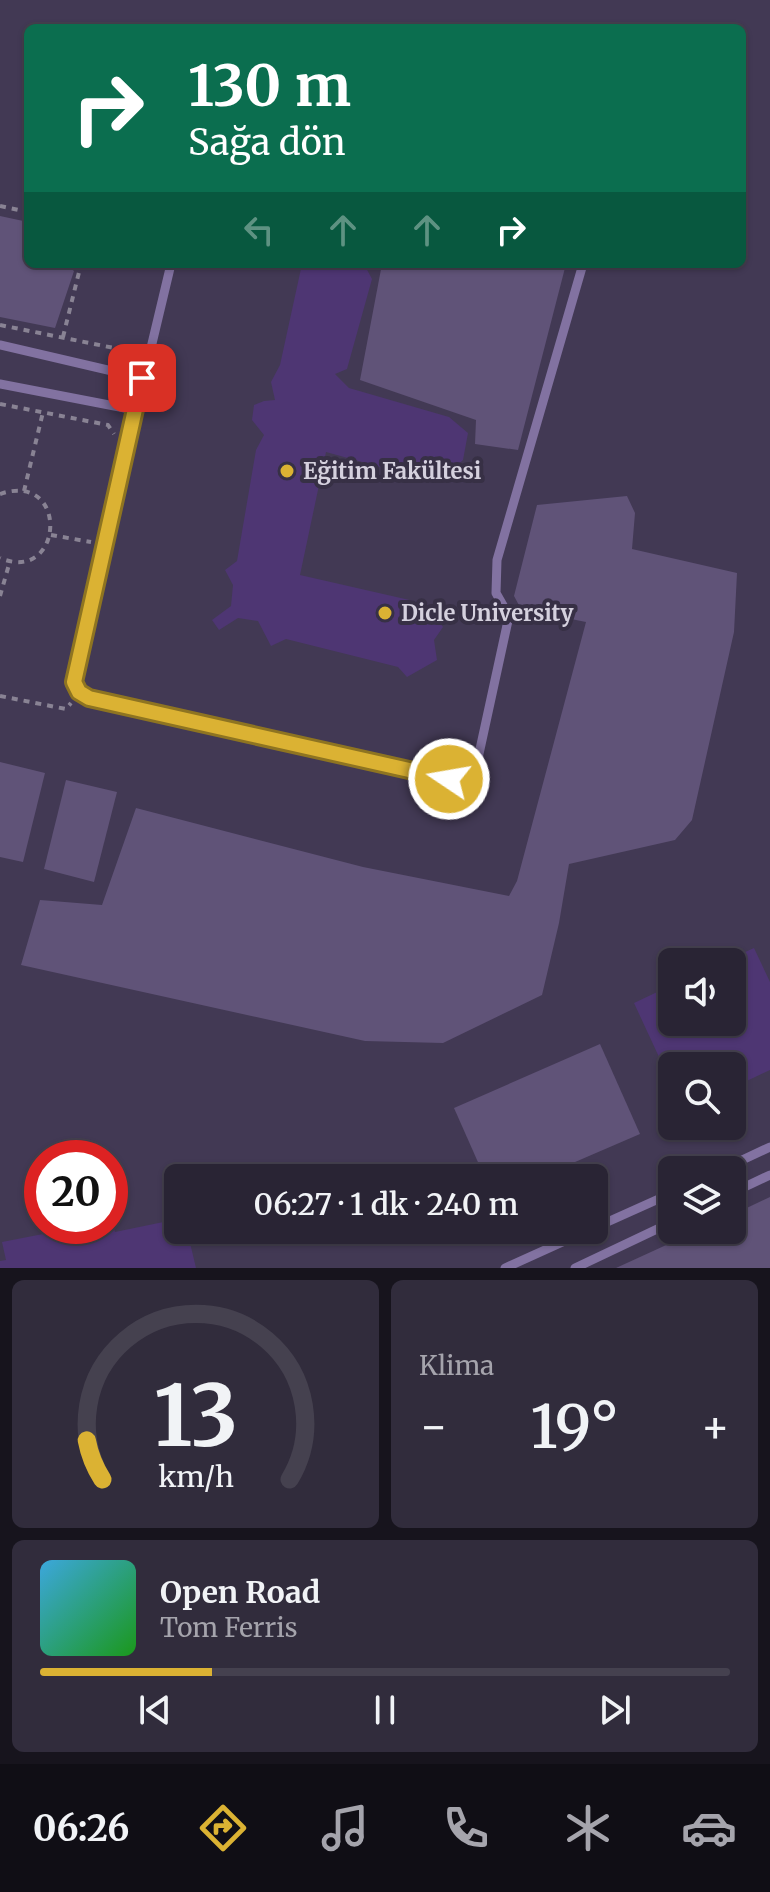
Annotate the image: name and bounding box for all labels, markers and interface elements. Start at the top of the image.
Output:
text: 130 m [188,51,351,121]
icon: right [56,56,160,160]
text: Sağa dön [188,120,346,165]
icon: left [237,208,281,252]
icon: ahead [321,208,365,252]
icon: ahead [405,208,449,252]
icon: right [489,208,533,252]
pin [108,344,176,412]
icon: arrive [120,356,164,400]
place label: Eğitim Fakültesi [303,457,481,485]
marker: Eğitim Fakültesi [278,462,296,480]
place label: Dicle University [401,599,574,627]
marker: Dicle University [376,604,394,622]
position arrow [407,737,491,821]
map controls [658,948,746,1244]
button: sound [658,948,746,1036]
button: search [658,1052,746,1140]
speed limit sign: 20 [24,1140,128,1244]
button: layers [658,1156,746,1244]
text: 06:27 · 1 dk · 240 m [254,1185,518,1223]
text: Klima [419,1349,494,1382]
text: 13 [153,1364,238,1469]
text: 19° [530,1389,619,1464]
text: − [419,1399,448,1454]
text: + [701,1399,730,1454]
text: km/h [158,1459,233,1495]
text: Open Road [160,1573,320,1611]
text: Tom Ferris [160,1611,298,1644]
icon: previous [133,1688,177,1732]
icon: pause [363,1688,407,1732]
icon: next [593,1688,637,1732]
icon: directions [195,1800,251,1856]
icon: music [317,1800,373,1856]
icon: phone [438,1800,494,1856]
icon: climate [560,1800,616,1856]
icon: car [681,1800,737,1856]
text: 06:26 [33,1806,129,1851]

